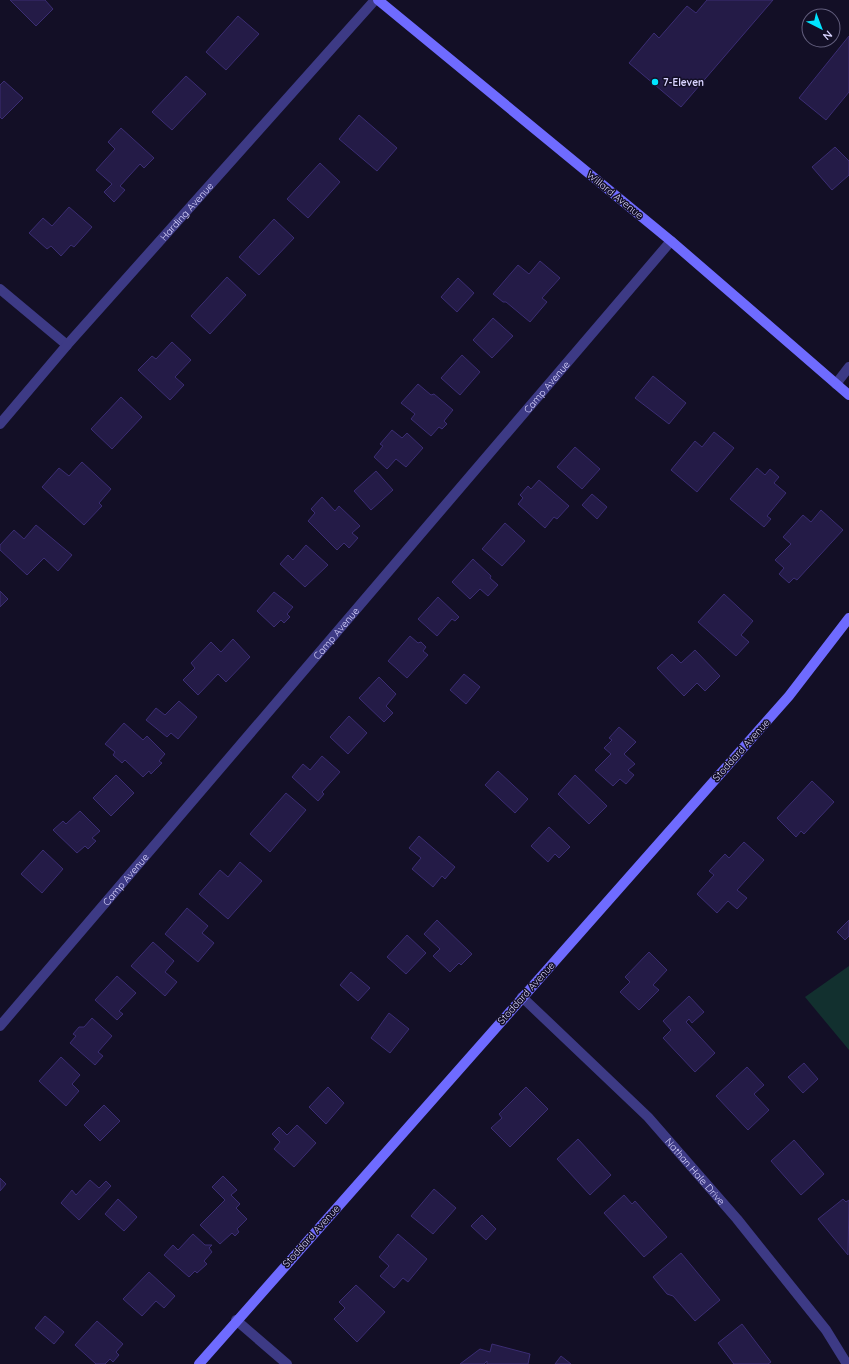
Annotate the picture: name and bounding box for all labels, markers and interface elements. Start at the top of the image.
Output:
north arrow [801,8,841,48]
text: N [820,28,835,43]
place label: 7-Eleven [663,76,704,89]
marker: 7-Eleven [650,77,660,87]
street label: Willard Avenue [584,168,646,222]
street label: Harding Avenue [157,179,216,243]
street label: Camp Avenue [520,358,573,416]
street label: Camp Avenue [310,604,362,662]
street label: Stoddard Avenue [709,716,773,784]
street label: Camp Avenue [99,850,152,908]
street label: Stoddard Avenue [494,959,558,1027]
street label: Nathan Hale Drive [663,1135,728,1208]
street label: Stoddard Avenue [279,1202,343,1270]

